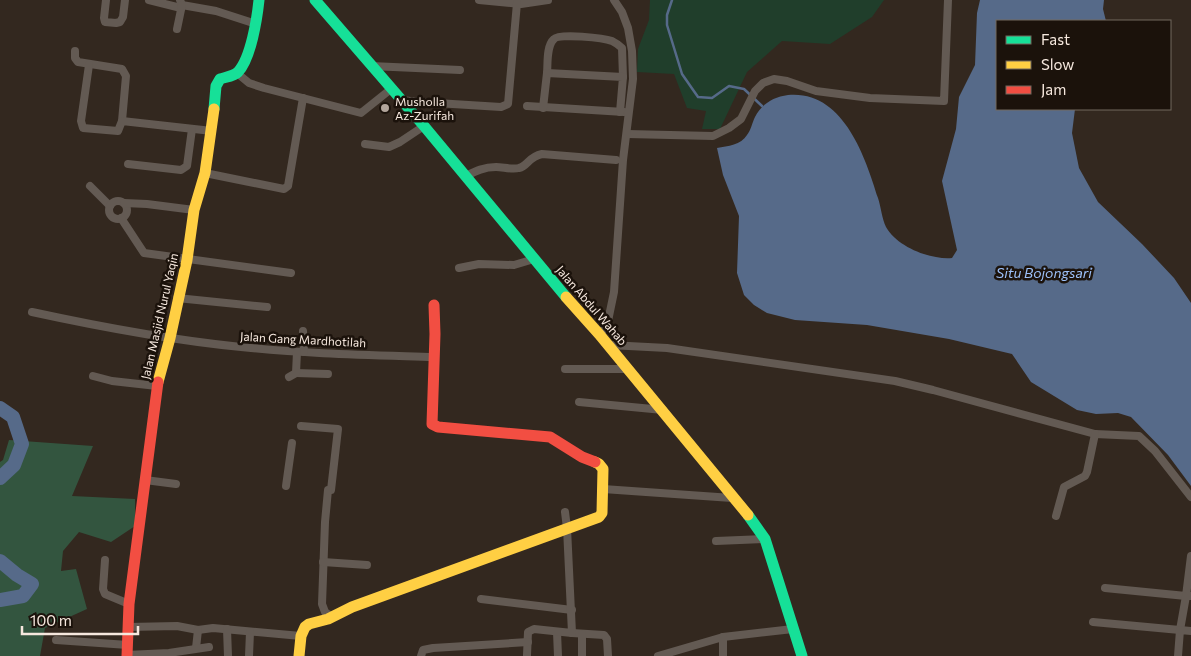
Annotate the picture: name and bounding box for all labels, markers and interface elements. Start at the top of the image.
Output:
legend [996,20,1171,110]
text: Fast [1041,30,1070,48]
text: Slow [1041,55,1074,73]
text: Jam [1041,80,1066,98]
place label: Musholla Az-Zurifah [395,94,454,122]
marker: Musholla Az-Zurifah [379,102,391,114]
street label: Jalan Masjid Nurul Yaqin [138,251,181,381]
street label: Jalan Abdul Wahab [553,262,630,348]
water label: Situ Bojongsari [996,264,1092,281]
street label: Jalan Gang Mardhotilah [239,329,366,350]
scale bar [22,604,139,636]
text: 100 m [30,611,72,629]

